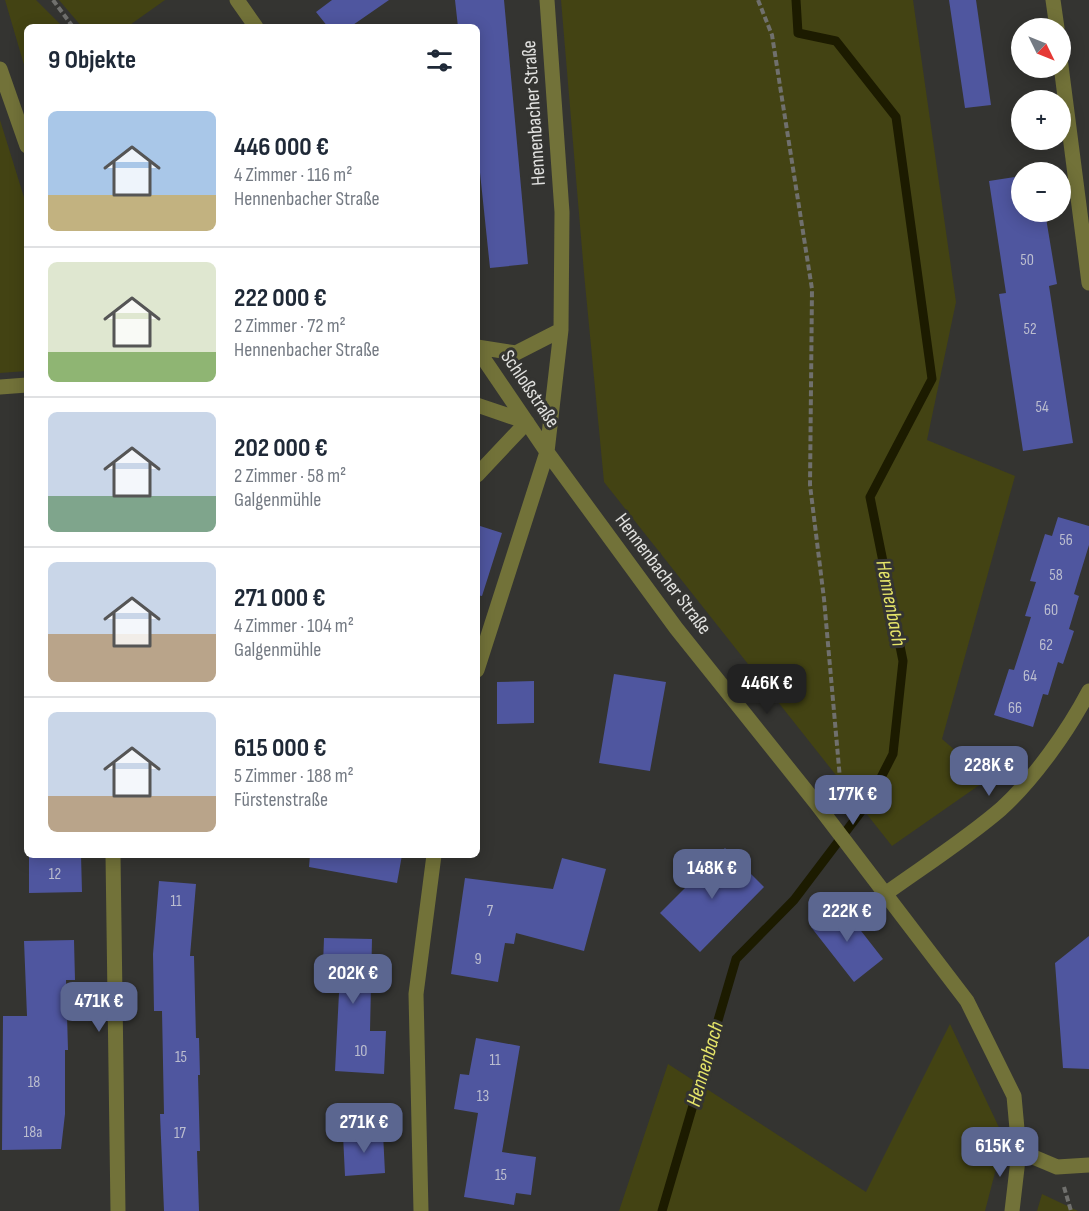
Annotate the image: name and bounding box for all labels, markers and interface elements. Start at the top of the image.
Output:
north arrow [1011,18,1071,78]
map controls [1011,18,1071,222]
street label: Hennenbacher Straße [517,40,551,186]
icon: filters [423,44,456,77]
text: 9 Objekte [48,45,136,76]
button: + [1011,90,1071,150]
text: 446 000 € [234,132,329,163]
icon: home [96,135,168,207]
button: − [1011,162,1071,222]
text: 4 Zimmer · 116 m² [234,163,352,187]
text: Hennenbacher Straße [234,187,380,211]
house number: 50 [1020,251,1034,270]
text: 222 000 € [234,283,327,314]
icon: home [96,286,168,358]
text: 2 Zimmer · 72 m² [234,314,346,338]
house number: 52 [1023,320,1037,339]
text: Hennenbacher Straße [234,338,380,362]
street label: Schloßstraße [495,346,565,432]
house number: 54 [1035,398,1049,417]
text: 202 000 € [234,433,328,464]
icon: home [96,436,168,508]
text: 2 Zimmer · 58 m² [234,464,346,488]
text: Galgenmühle [234,488,321,512]
street label: Hennenbacher Straße [610,509,716,639]
house number: 56 [1059,531,1073,550]
water label: Hennenbach [870,558,912,648]
house number: 58 [1049,566,1063,585]
text: 271 000 € [234,583,326,614]
icon: home [96,586,168,658]
house number: 60 [1044,601,1058,620]
text: 4 Zimmer · 104 m² [234,614,354,638]
house number: 62 [1039,636,1053,655]
text: Galgenmühle [234,638,321,662]
pin: 446K € [718,664,816,715]
house number: 64 [1023,667,1037,686]
text: 446K € [741,671,793,695]
house number: 66 [1008,699,1022,718]
text: 615 000 € [234,733,326,764]
icon: home [96,736,168,808]
pin: 228K € [940,746,1038,797]
text: 228K € [964,753,1014,777]
text: 5 Zimmer · 188 m² [234,764,354,788]
pin: 177K € [804,775,902,826]
text: 177K € [829,782,877,806]
text: Fürstenstraße [234,788,328,812]
pin: 148K € [663,849,761,900]
text: 148K € [687,856,737,880]
house number: 12 [49,865,61,884]
house number: 11 [170,892,182,911]
pin: 222K € [798,892,896,943]
text: 222K € [822,899,872,923]
house number: 7 [487,902,494,921]
house number: 9 [474,950,482,969]
pin: 202K € [304,954,402,1005]
text: 202K € [328,961,378,985]
pin: 471K € [50,982,148,1033]
text: 471K € [74,989,124,1013]
water label: Hennenbach [681,1018,729,1109]
house number: 10 [355,1042,367,1061]
house number: 15 [175,1048,187,1067]
house number: 11 [489,1051,501,1070]
house number: 18 [28,1073,40,1092]
house number: 13 [477,1087,489,1106]
pin: 271K € [315,1103,413,1154]
text: 271K € [340,1110,388,1134]
house number: 18a [24,1123,42,1142]
house number: 17 [174,1124,187,1143]
pin: 615K € [951,1127,1049,1178]
text: 615K € [975,1134,1025,1158]
house number: 15 [495,1166,507,1185]

